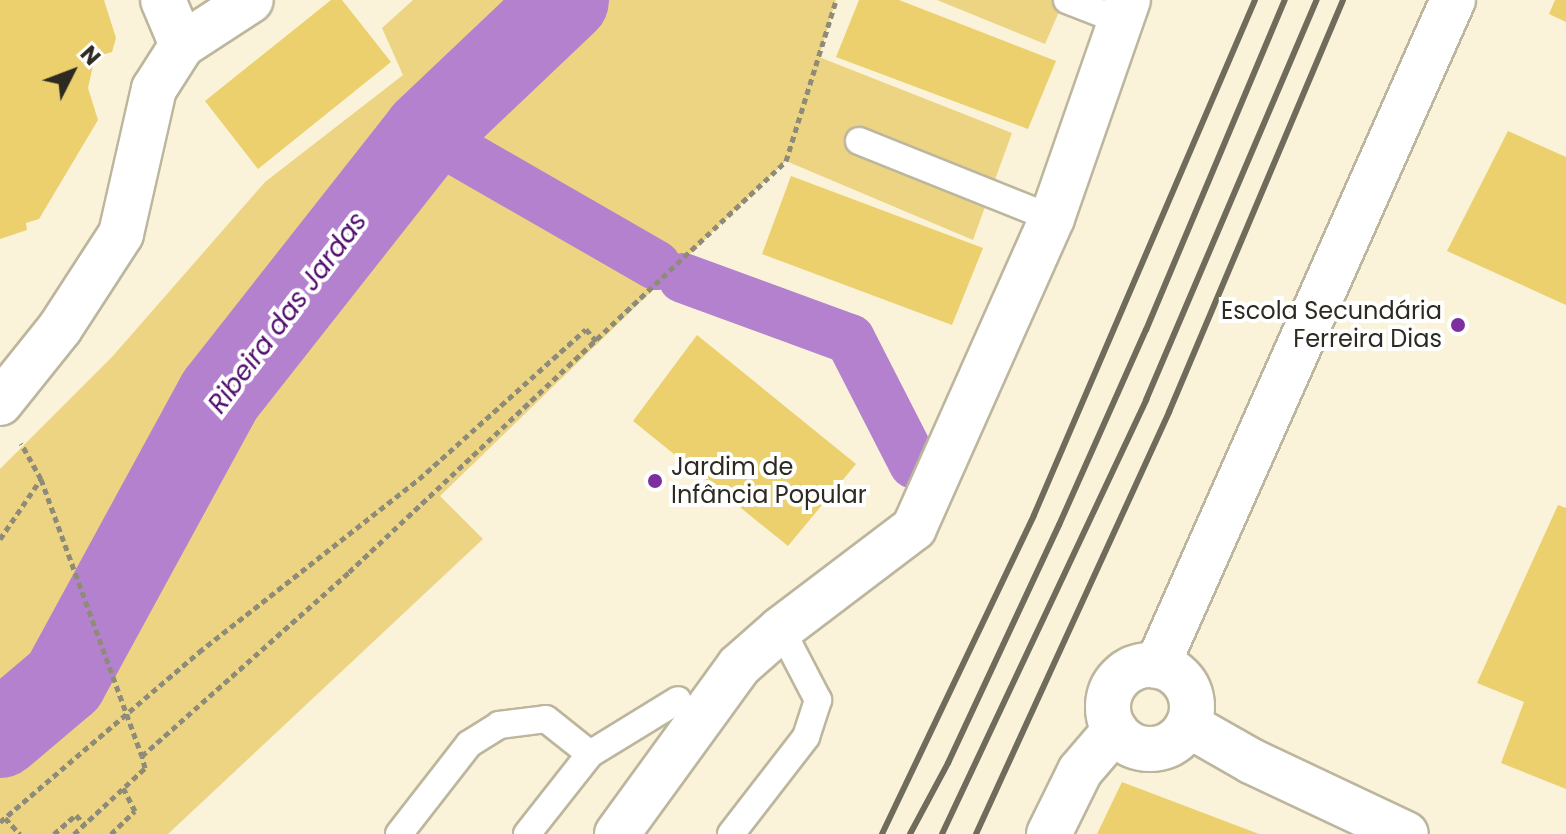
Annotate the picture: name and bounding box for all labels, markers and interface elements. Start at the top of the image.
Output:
north arrow [32,32,112,112]
text: N [73,39,107,72]
water label: Ribeira das Jardas [202,206,374,420]
place label: Escola Secundária Ferreira Dias [1221,297,1442,353]
marker: Escola Secundária Ferreira Dias [1449,316,1467,334]
place label: Jardim de Infância Popular [671,453,867,509]
marker: Jardim de Infância Popular [646,472,664,490]

